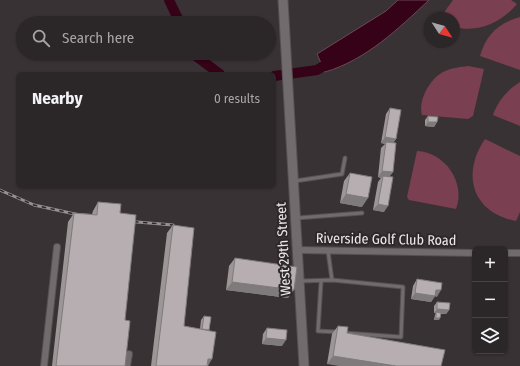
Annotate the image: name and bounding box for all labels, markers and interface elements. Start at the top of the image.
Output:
north arrow [424,12,460,48]
search box [16,16,276,60]
icon: search [30,27,52,49]
text: Search here [62,29,134,47]
text: Nearby [32,88,83,109]
text: 0 results [214,91,260,106]
street label: West 29th Street [273,201,294,296]
street label: Riverside Golf Club Road [316,230,456,249]
map controls [472,246,508,354]
button: + [472,246,508,282]
button: − [472,282,508,318]
button: layers [472,318,508,354]

